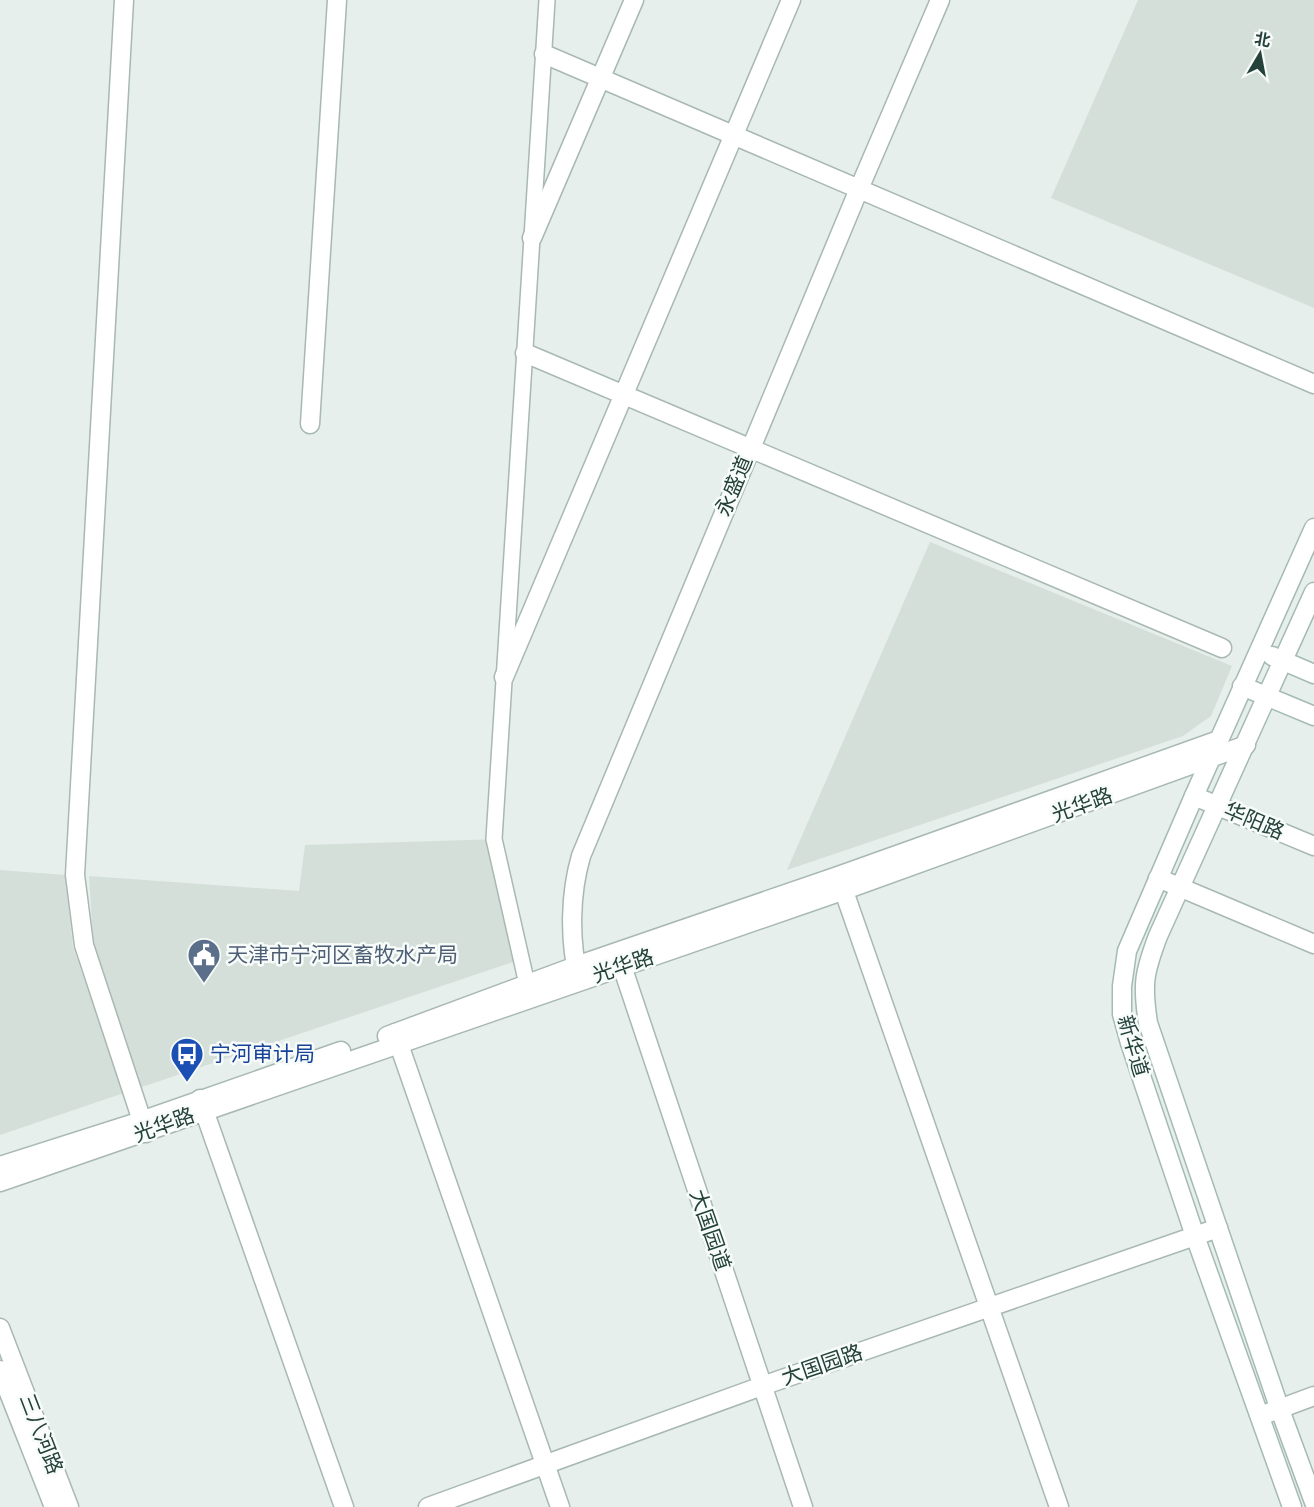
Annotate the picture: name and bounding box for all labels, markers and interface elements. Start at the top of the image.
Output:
north arrow [1230,24,1290,84]
text: 北 [1253,29,1272,50]
street label: 永盛道 [710,452,757,520]
street label: 光华路 [1048,782,1116,827]
street label: 华阳路 [1220,797,1288,844]
public building icon: 天津市宁河区畜牧水产局 [186,937,222,984]
place label: 天津市宁河区畜牧水产局 [227,942,458,967]
street label: 光华路 [589,943,657,988]
street label: 新华道 [1113,1012,1154,1080]
bus stop icon: 宁河审计局 [169,1036,205,1083]
place label: 宁河审计局 [210,1041,315,1066]
street label: 光华路 [130,1102,198,1147]
street label: 大国园道 [685,1186,736,1274]
street label: 大国园路 [778,1339,866,1390]
street label: 三八河路 [15,1390,68,1478]

